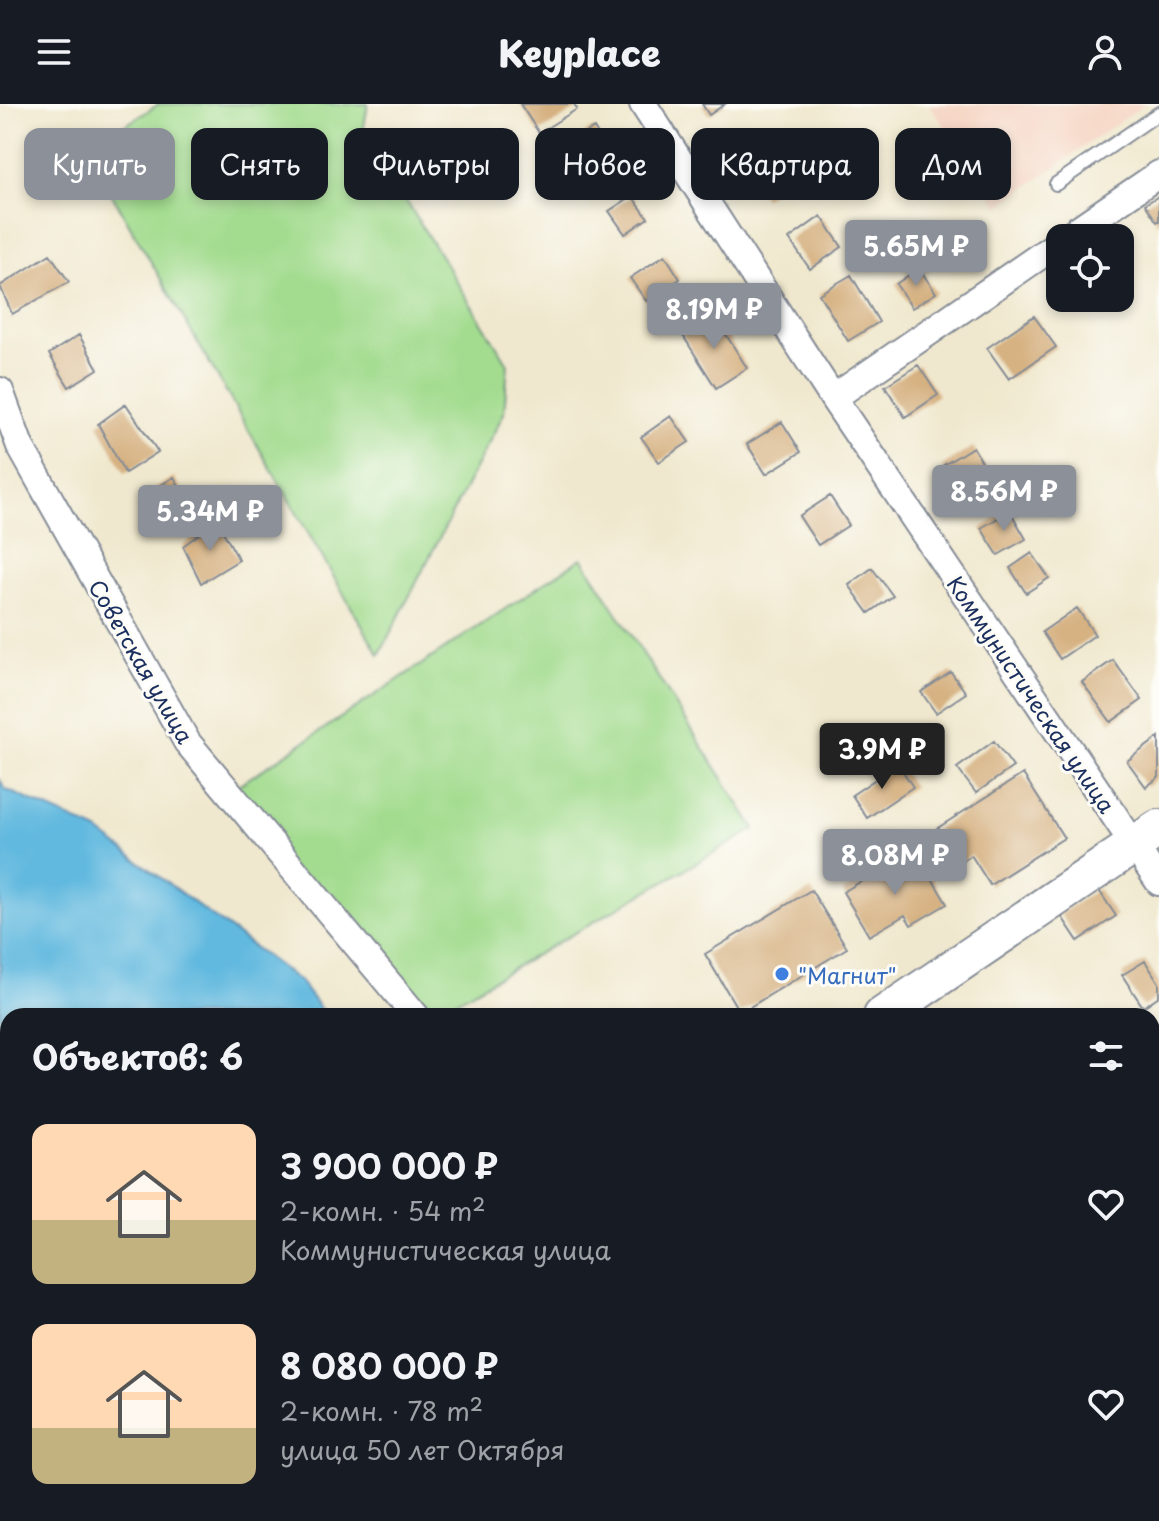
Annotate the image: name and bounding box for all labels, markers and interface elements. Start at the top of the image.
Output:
text: Keyplace [498,25,661,79]
icon: menu [32,30,76,74]
icon: person [1083,30,1127,74]
chip: Купить [24,128,175,200]
chip: Снять [191,128,328,200]
chip: Фильтры [344,128,519,200]
chip: Новое [535,128,675,200]
chip: Квартира [691,128,879,200]
chip: Дом [895,128,1011,200]
pin: 5.65M ₽ [842,220,990,288]
map controls [1046,224,1134,312]
button: locate [1046,224,1134,312]
text: 5.65M ₽ [863,226,969,265]
pin: 8.19M ₽ [640,283,788,351]
text: 8.19M ₽ [665,289,763,328]
pin: 8.56M ₽ [930,465,1078,533]
text: 8.56M ₽ [950,471,1058,510]
pin: 5.34M ₽ [136,485,284,553]
text: 5.34M ₽ [156,491,264,530]
street label: Коммунистическая улица [940,569,1124,819]
street label: Советская улица [82,573,203,749]
pin: 3.9M ₽ [817,723,947,791]
text: 3.9M ₽ [838,729,926,768]
pin: 8.08M ₽ [821,829,969,897]
text: 8.08M ₽ [841,835,949,874]
place label: "Магнит" [798,958,897,991]
marker: "Магнит" [773,965,791,983]
text: Объектов: 6 [32,1030,243,1082]
icon: filters [1084,1034,1128,1078]
text: 3 900 000 ₽ [280,1139,498,1191]
icon: home [96,1156,192,1252]
icon: heart [1084,1182,1128,1226]
text: 2-комн. · 54 m² [280,1191,486,1230]
text: Коммунистическая улица [280,1230,611,1269]
text: 8 080 000 ₽ [280,1339,498,1391]
icon: home [96,1356,192,1452]
icon: heart [1084,1382,1128,1426]
text: 2-комн. · 78 m² [280,1391,483,1430]
text: улица 50 лет Октября [280,1430,565,1469]

